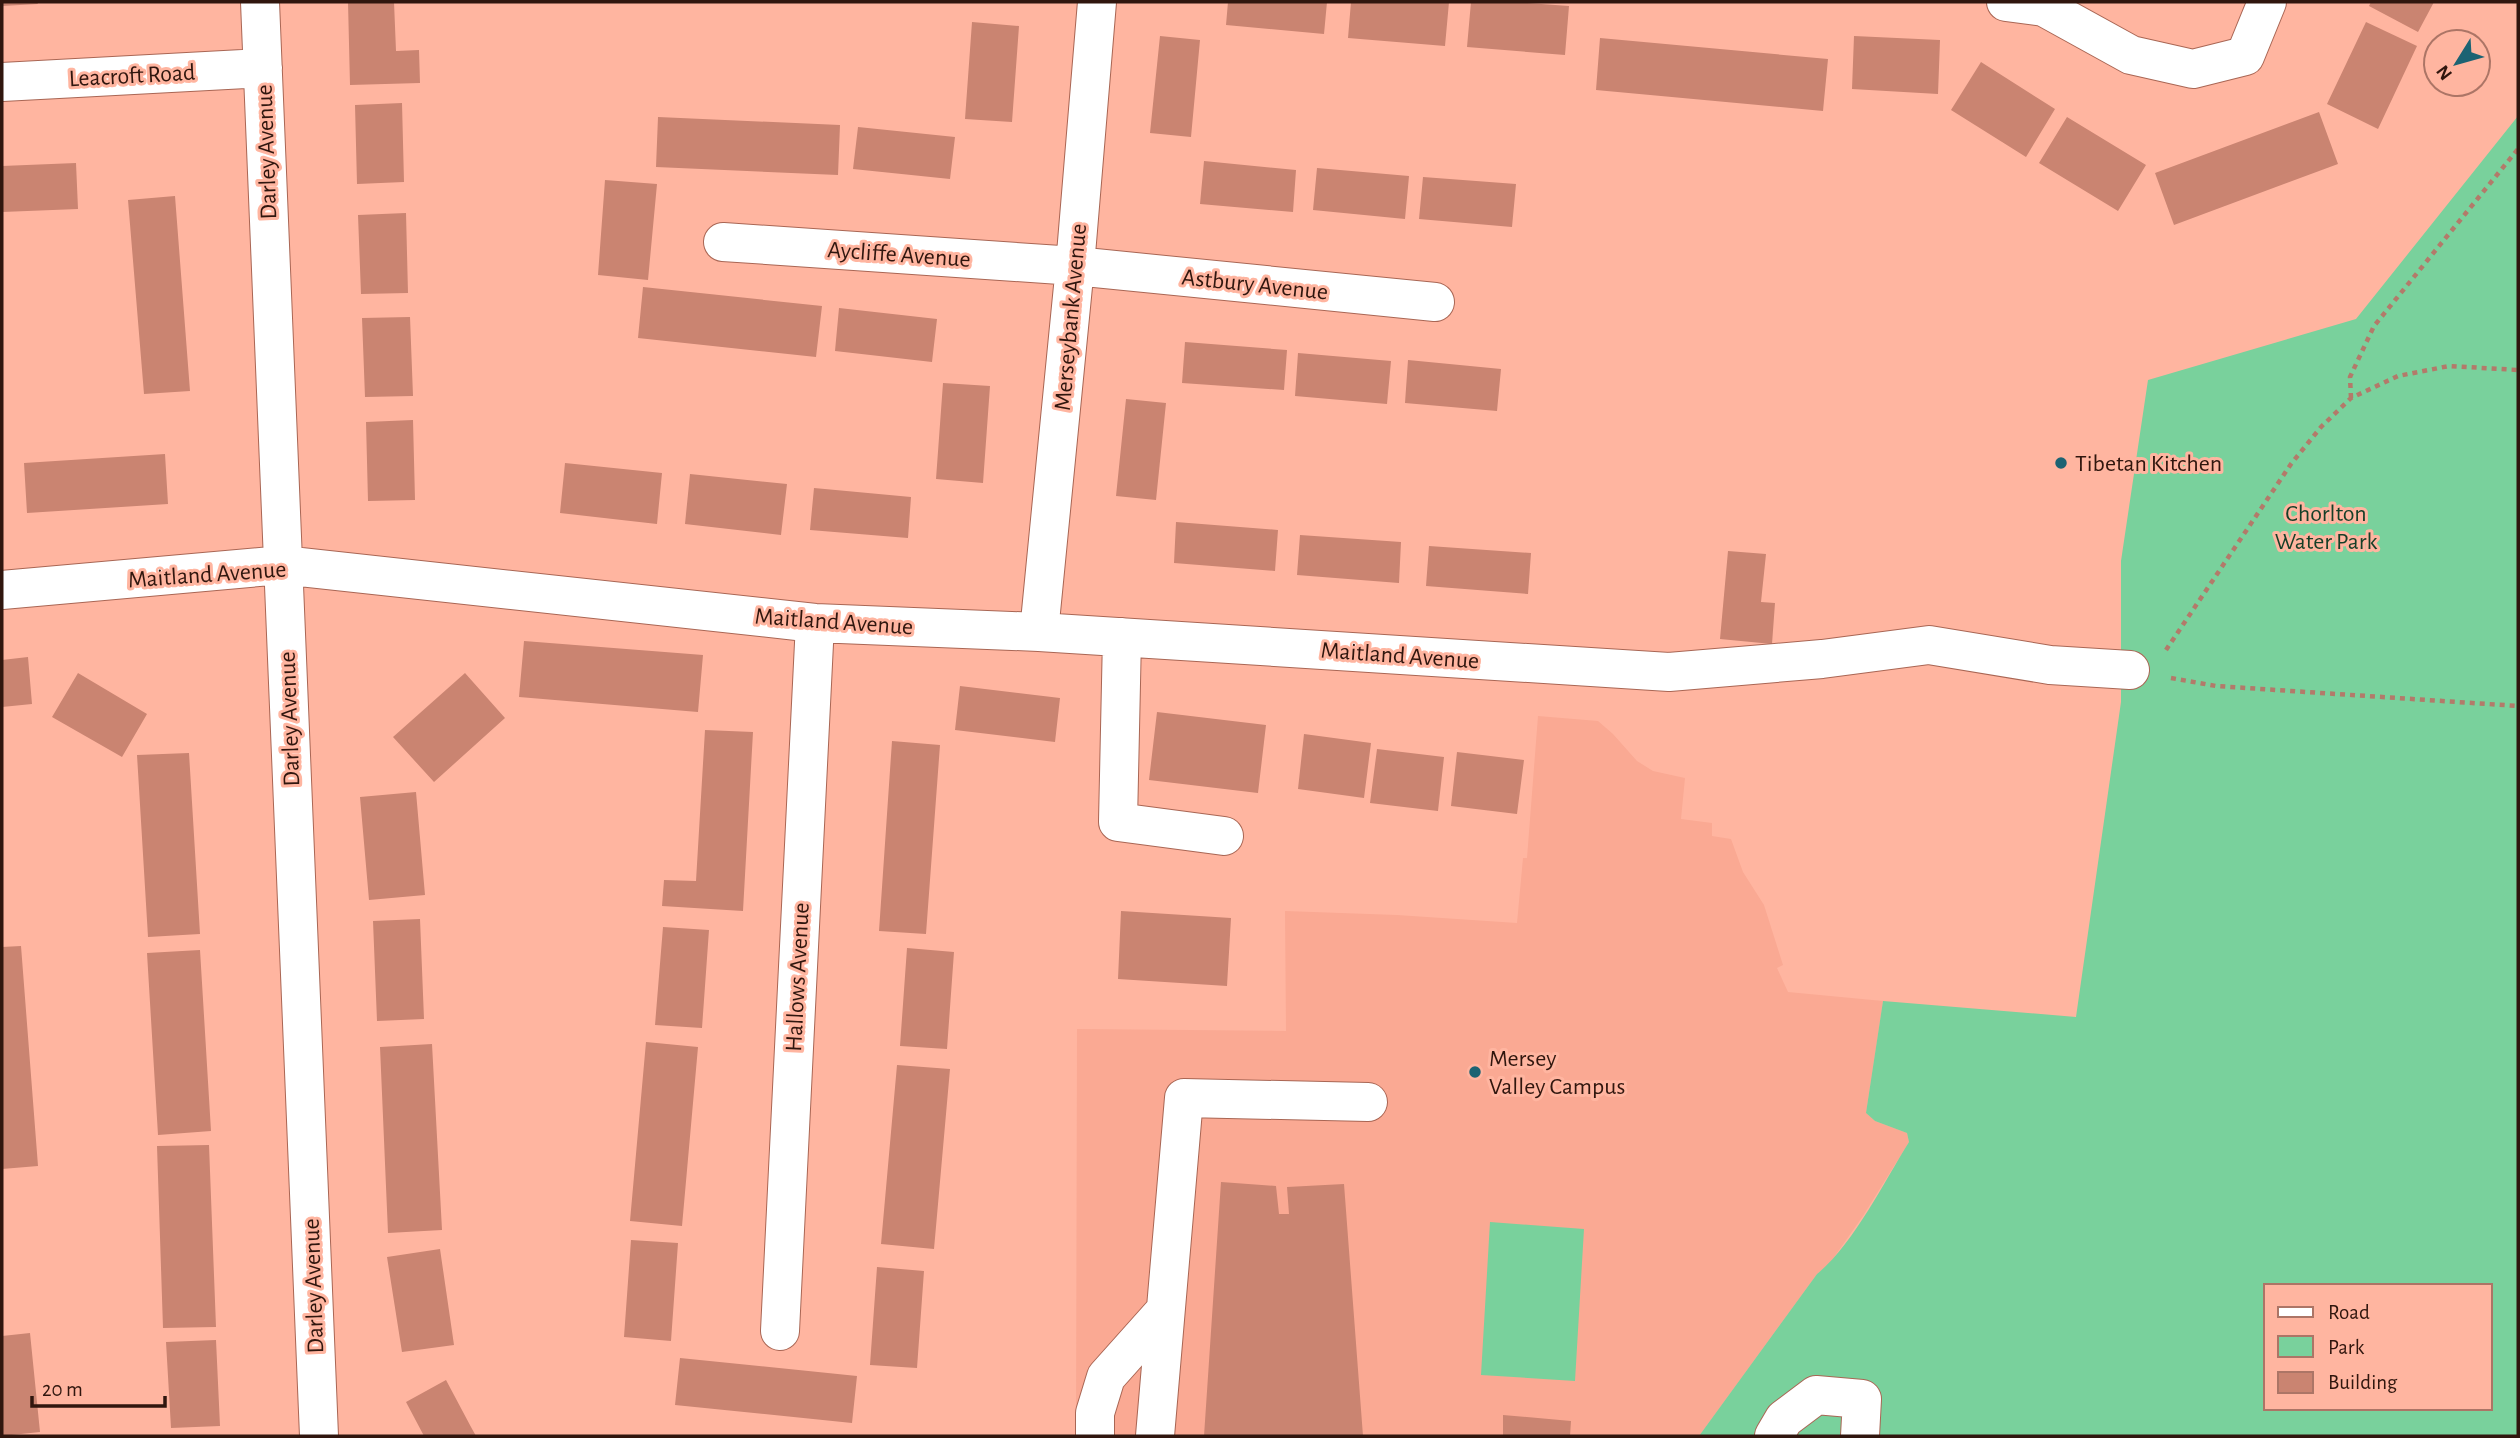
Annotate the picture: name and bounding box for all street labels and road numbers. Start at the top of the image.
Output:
street label: Leacroft Road [68,61,196,91]
street label: Darley Avenue [253,84,281,220]
street label: Merseybank Avenue [1051,222,1091,412]
street label: Aycliffe Avenue [827,238,971,272]
street label: Astbury Avenue [1181,265,1329,305]
street label: Maitland Avenue [127,557,287,593]
street label: Maitland Avenue [754,604,914,640]
street label: Maitland Avenue [1320,638,1480,674]
street label: Darley Avenue [276,651,304,787]
street label: Hallows Avenue [782,902,814,1052]
street label: Darley Avenue [300,1218,328,1354]

